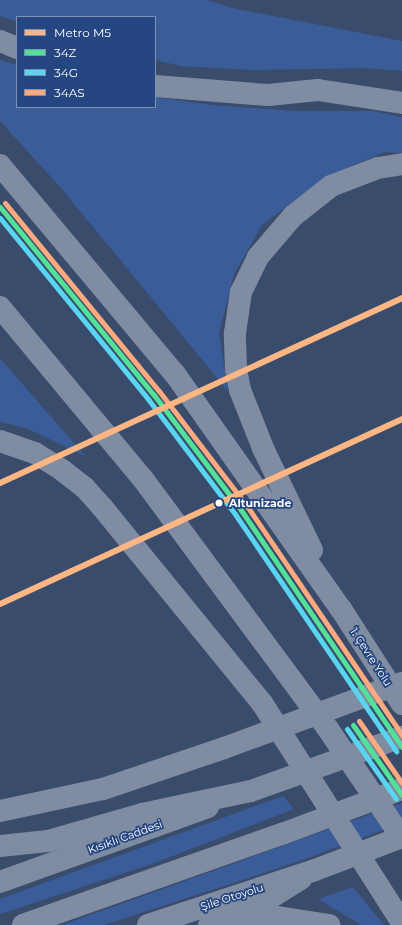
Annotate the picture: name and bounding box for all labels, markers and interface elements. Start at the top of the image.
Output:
legend [16,16,156,108]
text: Metro M5 [54,25,111,40]
text: 34Z [54,45,76,60]
text: 34G [54,65,78,80]
text: 34AS [54,85,85,100]
marker: Altunizade [212,496,226,510]
place label: Altunizade [229,496,291,510]
street label: 1. Çevre Yolu [347,625,395,689]
street label: Kısıklı Caddesi [86,817,164,857]
street label: Şile Otoyolu [199,881,265,913]

